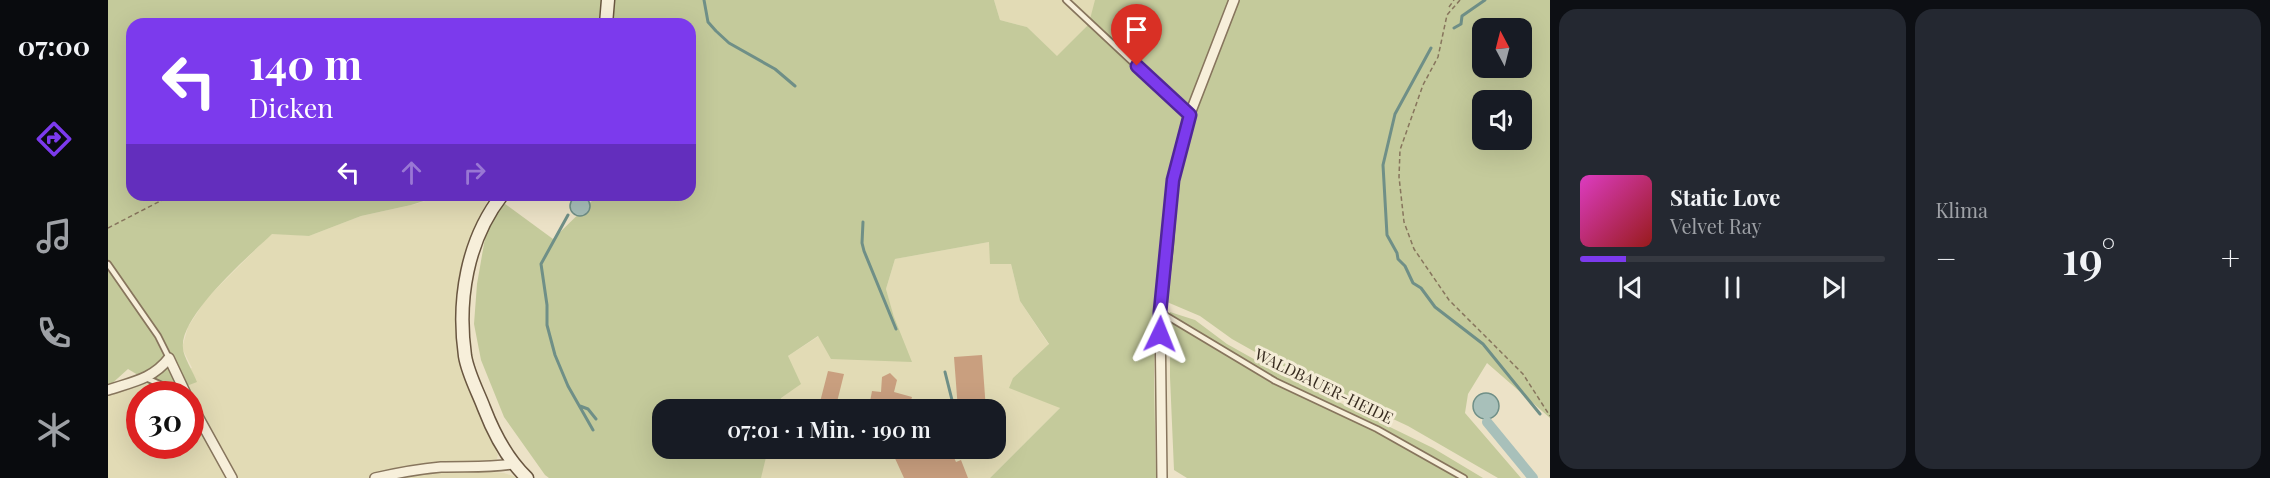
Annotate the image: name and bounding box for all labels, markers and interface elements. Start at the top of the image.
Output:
pin [1111,4,1162,66]
icon: arrive [1120,13,1153,46]
north arrow [1472,18,1532,78]
map controls [1472,18,1532,150]
text: 07:00 [18,27,90,63]
text: 140 m [249,35,362,91]
icon: left [150,42,228,120]
text: Dicken [249,89,333,125]
button: sound [1472,90,1532,150]
icon: directions [33,118,75,160]
icon: left [332,156,365,189]
icon: ahead [395,156,428,189]
icon: right [458,156,491,189]
text: Static Love [1670,182,1780,212]
text: Klima [1936,196,1988,223]
text: Velvet Ray [1670,212,1762,239]
icon: music [33,215,75,257]
text: 19° [2062,226,2116,286]
text: − [1936,235,1957,279]
text: + [2221,235,2240,279]
icon: previous [1614,271,1647,304]
icon: pause [1716,271,1749,304]
icon: next [1817,271,1850,304]
position arrow [1128,302,1192,366]
icon: phone [33,312,75,354]
street label: WALDBAUER-HEIDE [1251,342,1397,428]
speed limit sign: 30 [126,381,204,459]
icon: climate [33,409,75,451]
text: 07:01 · 1 Min. · 190 m [727,414,931,444]

